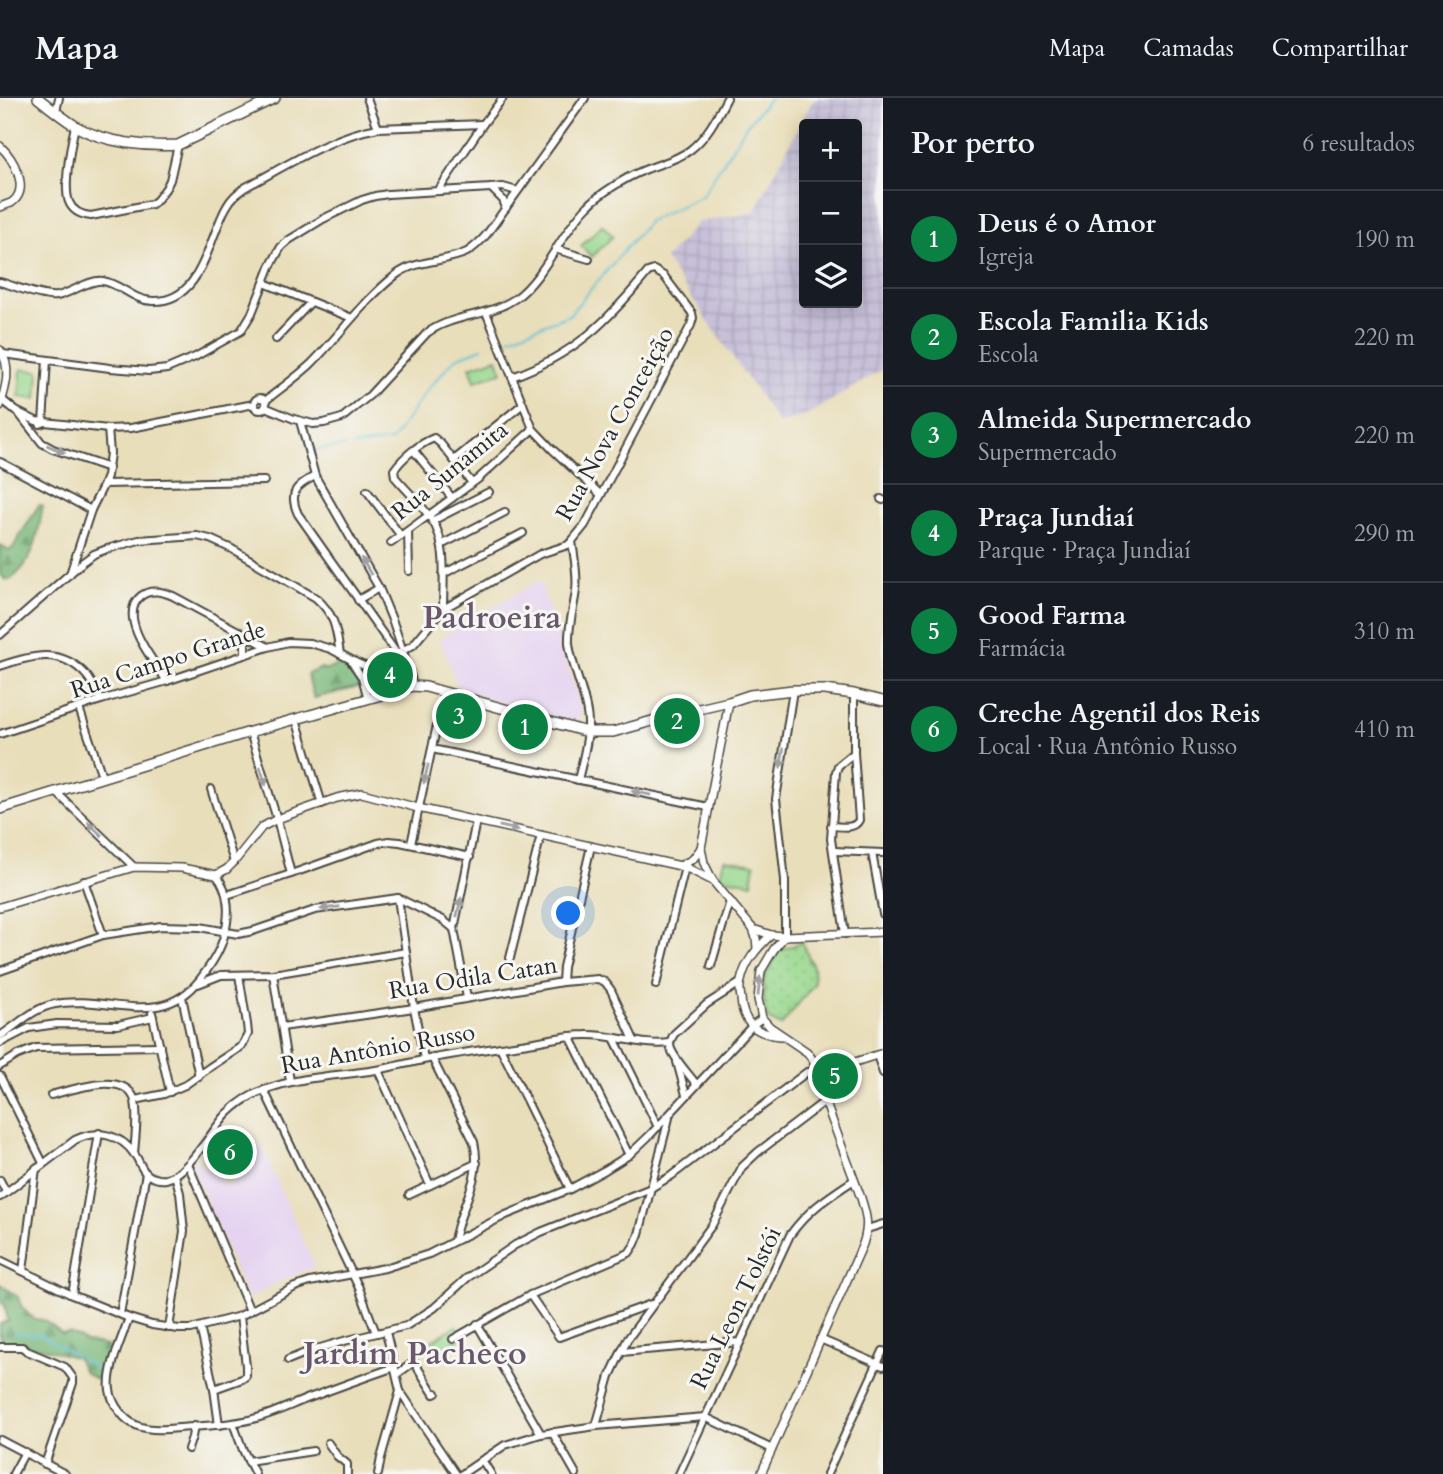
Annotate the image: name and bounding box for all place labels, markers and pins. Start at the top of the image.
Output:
pin: 4 [367,649,413,701]
pin: 3 [436,690,482,742]
pin: 2 [654,695,700,747]
pin: 1 [502,701,548,753]
pin: 5 [812,1050,858,1102]
pin: 6 [207,1126,253,1178]

